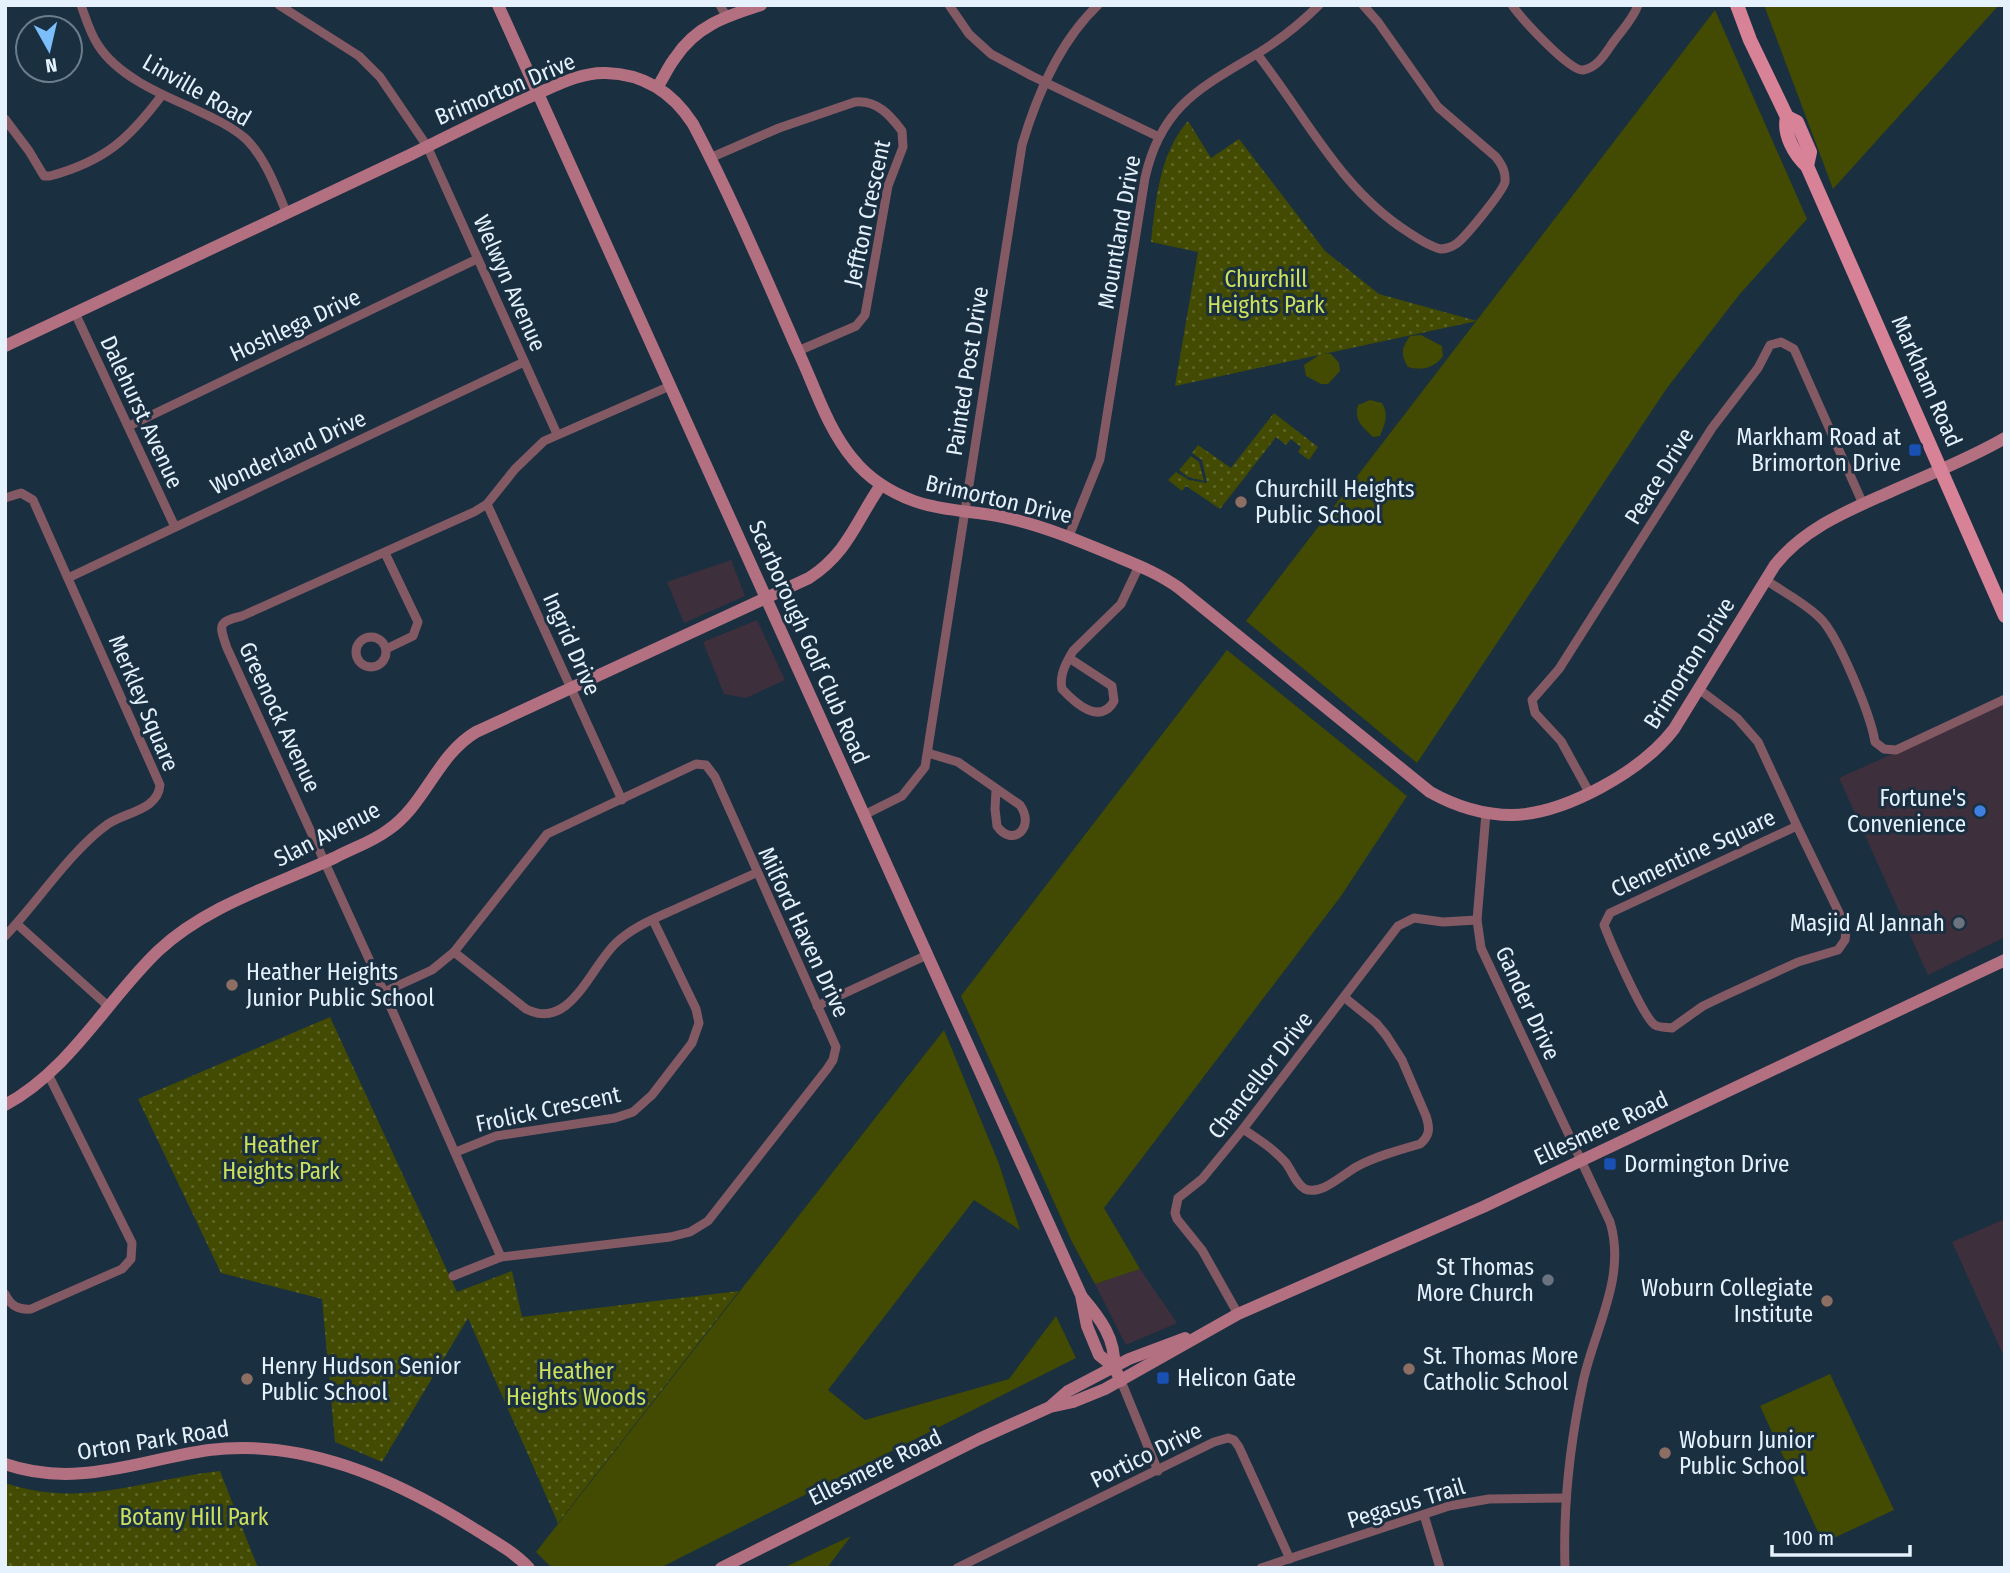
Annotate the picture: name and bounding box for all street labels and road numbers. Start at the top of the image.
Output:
street label: Brimorton Drive [431,47,579,131]
street label: Linville Road [138,48,256,132]
street label: Jeffton Crescent [838,137,896,289]
street label: Mountland Drive [1092,153,1146,311]
street label: Welwyn Avenue [467,210,553,356]
street label: Hoshlega Drive [225,283,365,367]
street label: Painted Post Drive [940,284,994,458]
street label: Markham Road [1886,311,1968,451]
street label: Dalehurst Avenue [94,331,190,493]
street label: Wonderland Drive [206,404,370,500]
street label: Peace Drive [1618,423,1700,529]
street label: Brimorton Drive [923,469,1075,529]
street label: Scarborough Golf Club Road [743,516,875,768]
street label: Ingrid Drive [537,588,607,700]
street label: Brimorton Drive [1637,592,1741,734]
street label: Merkley Square [103,631,185,775]
street label: Greenock Avenue [233,637,327,797]
street label: Slan Avenue [269,795,385,873]
street label: Clementine Square [1606,803,1780,903]
street label: Milford Haven Drive [752,842,856,1022]
street label: Gander Drive [1489,942,1567,1064]
street label: Chancellor Drive [1202,1006,1318,1144]
street label: Frolick Crescent [473,1080,623,1138]
street label: Ellesmere Road [1530,1085,1672,1171]
street label: Orton Park Road [75,1414,231,1466]
street label: Portico Drive [1086,1416,1206,1494]
street label: Ellesmere Road [804,1423,946,1511]
street label: Pegasus Trail [1344,1472,1468,1534]

